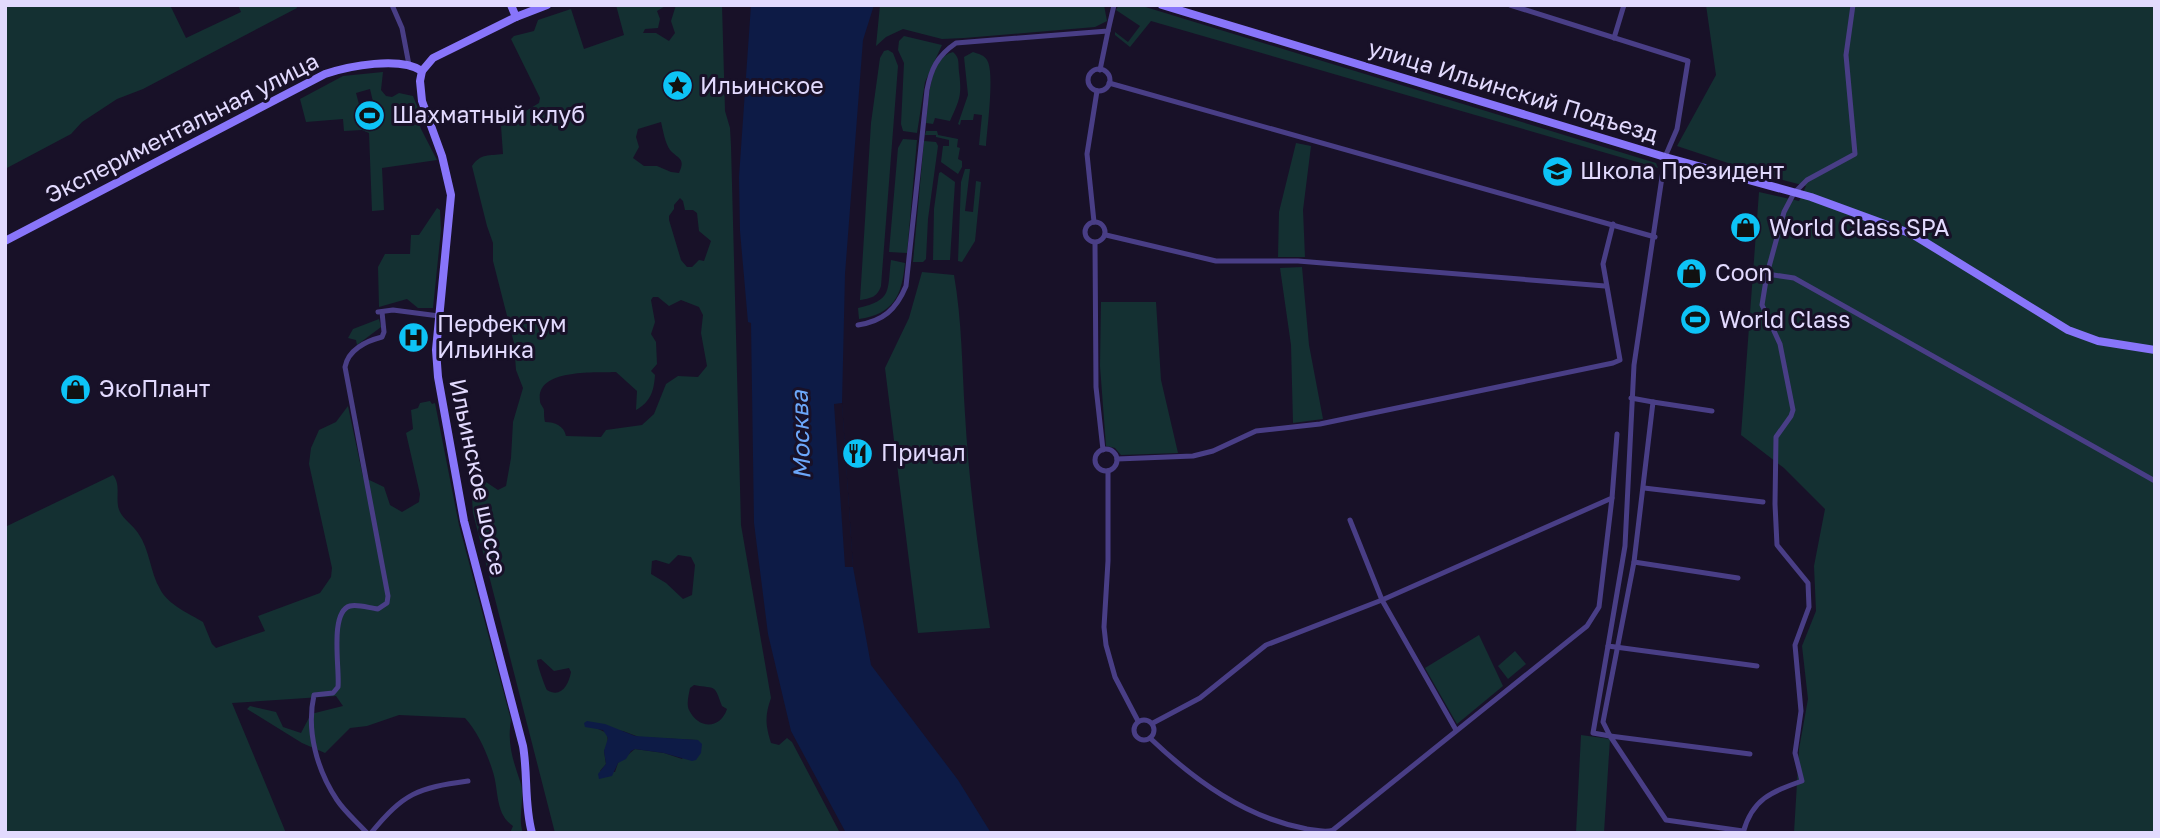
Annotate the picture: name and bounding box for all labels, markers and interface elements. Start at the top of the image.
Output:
street label: улица Ильинский Подъезд [1365,33,1662,148]
street label: Экспериментальная улица [40,46,323,208]
place icon: Ильинское [660,69,694,103]
place label: Ильинское [700,71,824,99]
sports icon: Шахматный клуб [352,98,386,132]
place label: Шахматный клуб [392,100,585,128]
school or university icon: Школа Президент [1540,154,1574,188]
place label: Школа Президент [1580,156,1784,184]
shop icon: World Class SPA [1729,211,1763,245]
place label: World Class SPA [1769,213,1949,241]
shop icon: Coon [1675,256,1709,290]
place label: Coon [1715,258,1772,286]
sports icon: World Class [1679,303,1713,337]
place label: World Class [1719,305,1850,333]
place label: Перфектум Ильинка [437,309,567,363]
hospital icon: Перфектум Ильинка [397,320,431,354]
shop icon: ЭкоПлант [59,372,93,406]
place label: ЭкоПлант [99,374,210,402]
street label: Ильинское шоссе [444,376,513,578]
water label: Москва [783,389,816,480]
restaurant icon: Причал [841,436,875,470]
place label: Причал [881,438,966,466]

